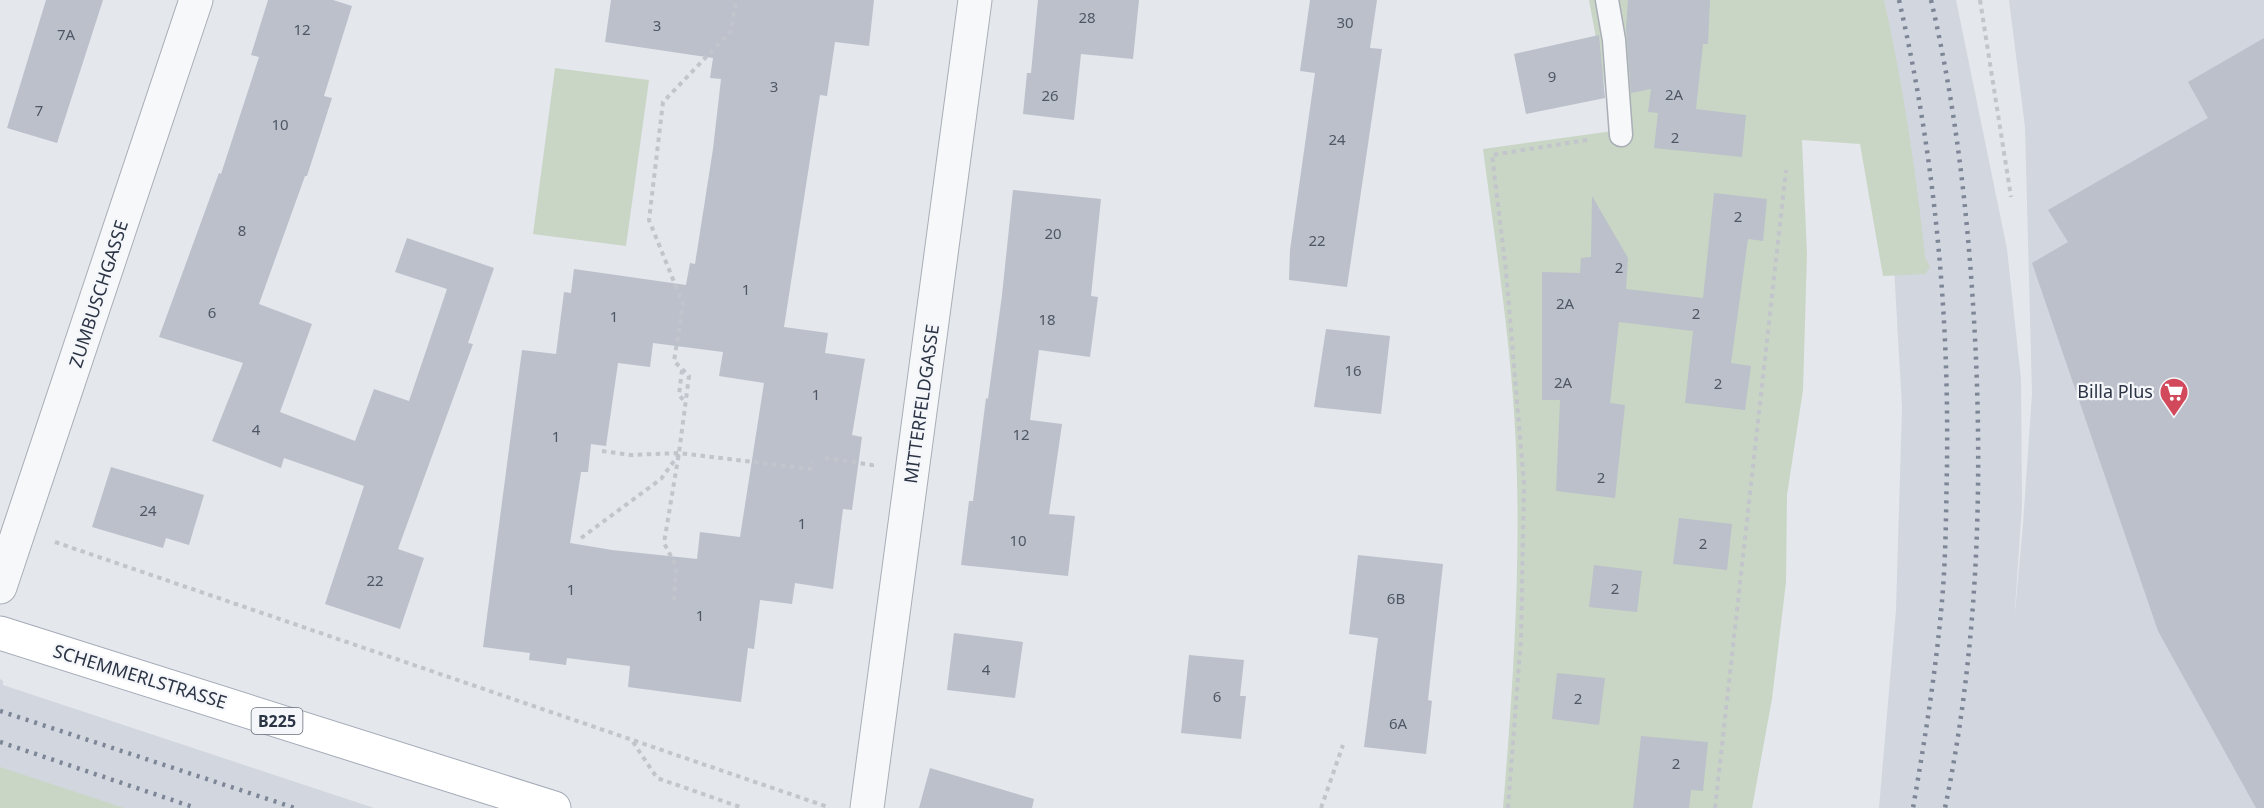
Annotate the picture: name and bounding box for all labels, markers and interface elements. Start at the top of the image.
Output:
house number: 28 [1078,7,1096,27]
house number: 30 [1336,12,1354,32]
house number: 3 [653,15,661,35]
house number: 12 [293,19,311,39]
house number: 7A [57,24,75,44]
house number: 9 [1548,66,1556,86]
house number: 3 [770,76,778,96]
house number: 2A [1665,84,1683,104]
house number: 26 [1041,85,1059,105]
house number: 7 [35,100,43,120]
house number: 10 [271,114,289,134]
house number: 2 [1671,127,1679,147]
house number: 24 [1328,129,1346,149]
house number: 2 [1734,206,1742,226]
street label: ZUMBUSCHGASSE [63,217,133,370]
house number: 8 [238,220,246,240]
house number: 20 [1044,223,1062,243]
house number: 22 [1308,230,1326,250]
house number: 2 [1615,257,1623,277]
house number: 1 [742,279,750,299]
house number: 2A [1556,293,1574,313]
house number: 6 [208,302,216,322]
house number: 2 [1692,303,1700,323]
house number: 1 [610,306,618,326]
house number: 18 [1038,309,1056,329]
street label: MITTERFELDGASSE [898,323,944,485]
house number: 16 [1344,360,1362,380]
house number: 2A [1554,372,1572,392]
house number: 2 [1714,373,1722,393]
supermarket icon: Billa Plus [2158,376,2190,418]
place label: Billa Plus [2077,379,2153,403]
house number: 1 [812,384,820,404]
house number: 4 [252,419,261,439]
house number: 12 [1012,424,1030,444]
house number: 1 [552,426,560,446]
house number: 2 [1597,467,1605,487]
house number: 24 [139,500,157,520]
house number: 1 [798,513,806,533]
house number: 10 [1009,530,1027,550]
house number: 2 [1699,533,1707,553]
house number: 22 [366,570,384,590]
house number: 2 [1611,578,1619,598]
house number: 1 [567,579,575,599]
house number: 6B [1387,588,1405,608]
house number: 1 [696,605,704,625]
street label: SCHEMMERLSTRASSE [51,638,230,714]
house number: 4 [982,659,991,679]
house number: 6 [1213,686,1221,706]
house number: 2 [1574,688,1582,708]
road number: B225 [252,708,302,734]
house number: 6A [1389,713,1407,733]
house number: 2 [1672,753,1680,773]

